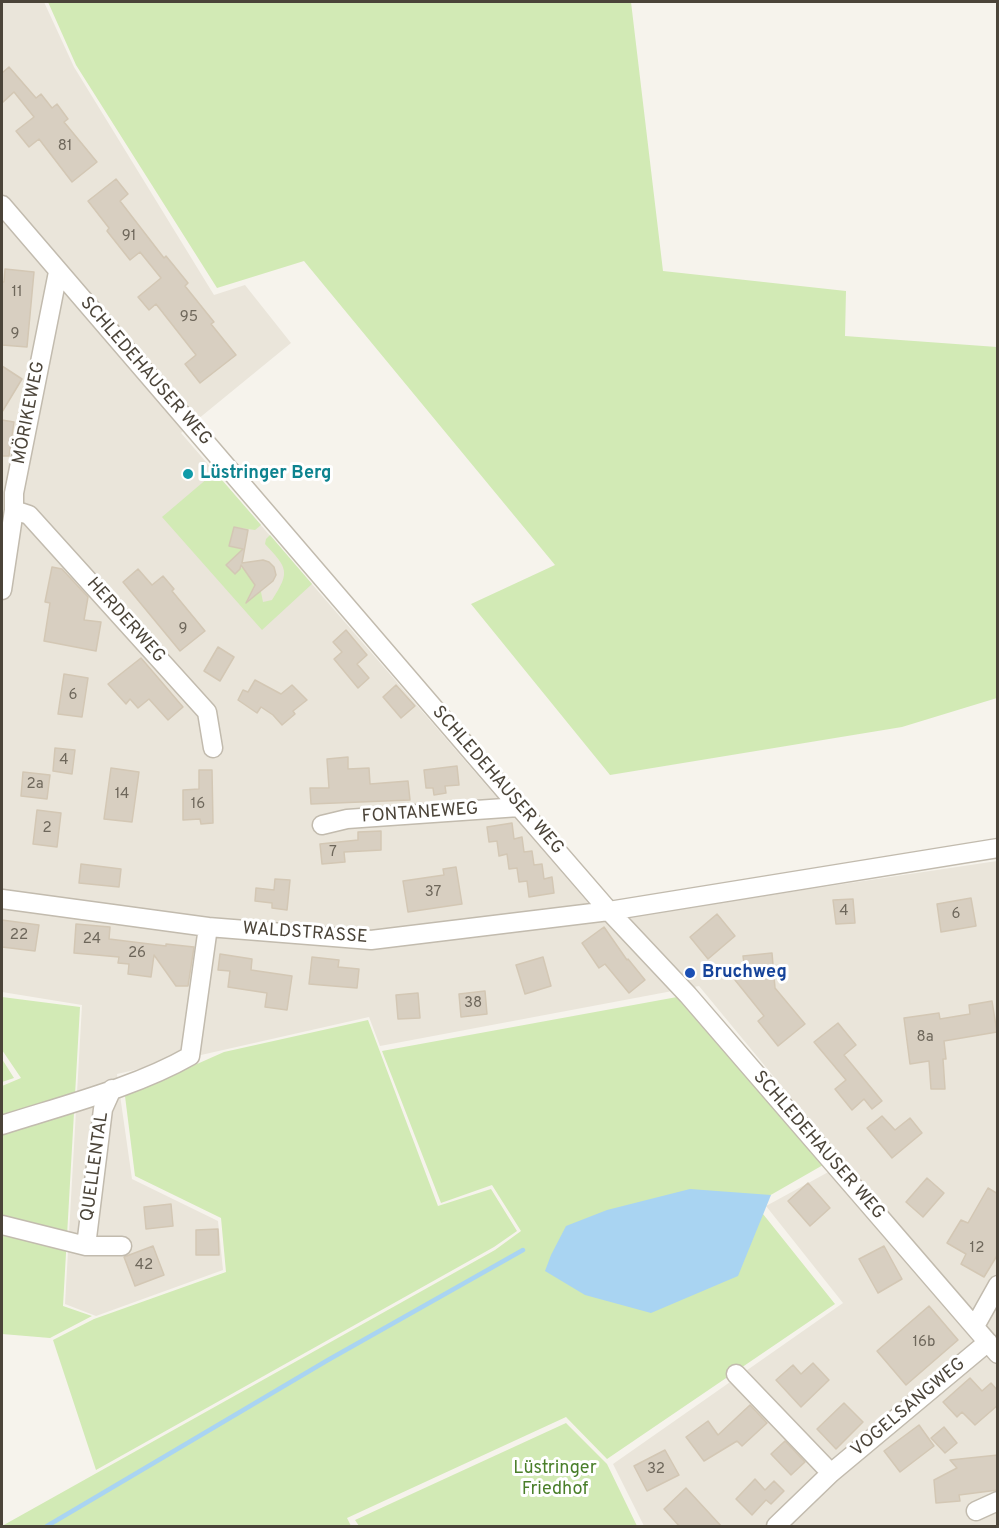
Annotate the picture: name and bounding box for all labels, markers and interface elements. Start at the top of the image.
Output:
house number: 81 [58,138,72,156]
house number: 91 [122,228,136,246]
house number: 11 [11,284,23,302]
street label: SCHLEDEHAUSER WEG [75,293,215,451]
house number: 95 [180,309,198,327]
house number: 9 [11,326,19,344]
street label: MÖRIKEWEG [9,360,51,466]
place label: Lüstringer Berg [200,463,331,485]
marker: Lüstringer Berg [181,467,195,481]
street label: HERDERWEG [81,574,169,668]
house number: 9 [179,621,187,639]
house number: 6 [69,687,77,705]
street label: SCHLEDEHAUSER WEG [427,702,567,860]
house number: 4 [59,752,69,770]
house number: 2a [26,776,44,794]
house number: 14 [115,786,129,804]
house number: 16 [191,796,205,814]
street label: FONTANEWEG [361,799,479,829]
house number: 2 [42,820,52,838]
house number: 7 [329,844,337,862]
house number: 37 [425,884,441,902]
house number: 4 [839,903,849,921]
house number: 6 [952,906,960,924]
street label: WALDSTRASSE [242,919,368,949]
house number: 22 [10,927,28,945]
house number: 24 [83,931,101,949]
house number: 26 [128,945,146,963]
place label: Bruchweg [702,962,787,984]
marker: Bruchweg [683,966,697,980]
house number: 38 [464,995,482,1013]
house number: 8a [916,1029,934,1047]
street label: SCHLEDEHAUSER WEG [748,1067,888,1225]
street label: QUELLENTAL [78,1111,114,1223]
house number: 12 [970,1240,984,1258]
house number: 42 [135,1257,153,1275]
house number: 16b [913,1334,935,1352]
street label: VOGELSANGWEG [848,1354,970,1462]
park label: Lüstringer Friedhof [513,1458,597,1500]
house number: 32 [647,1461,665,1479]

